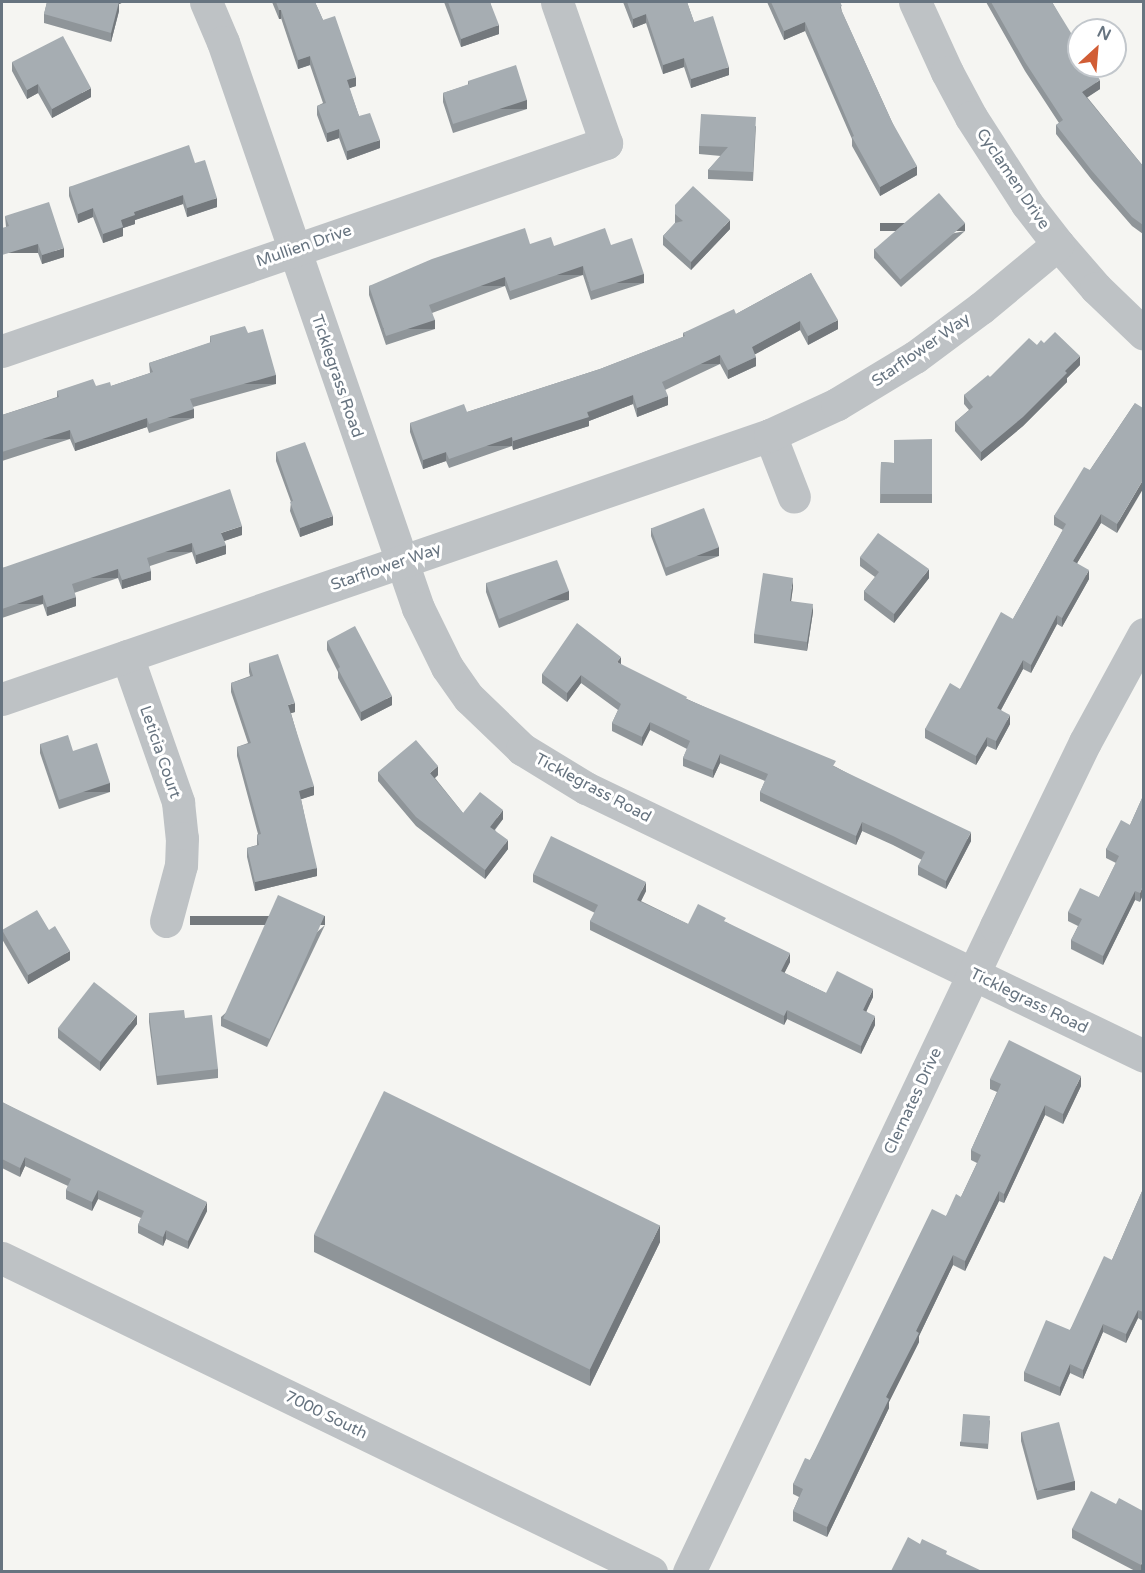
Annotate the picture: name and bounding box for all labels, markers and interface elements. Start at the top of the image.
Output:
north arrow [1067,18,1127,78]
text: N [1094,22,1114,45]
street label: Cyclamen Drive [972,125,1054,233]
street label: Mullien Drive [254,221,354,271]
street label: Starflower Way [868,309,974,391]
street label: Ticklegrass Road [307,312,367,440]
street label: Starflower Way [328,539,444,595]
street label: Leticia Court [135,703,185,801]
street label: Ticklegrass Road [532,749,654,827]
street label: Ticklegrass Road [967,964,1091,1038]
street label: Clernates Drive [880,1045,946,1157]
street label: 7000 South [282,1387,370,1443]

